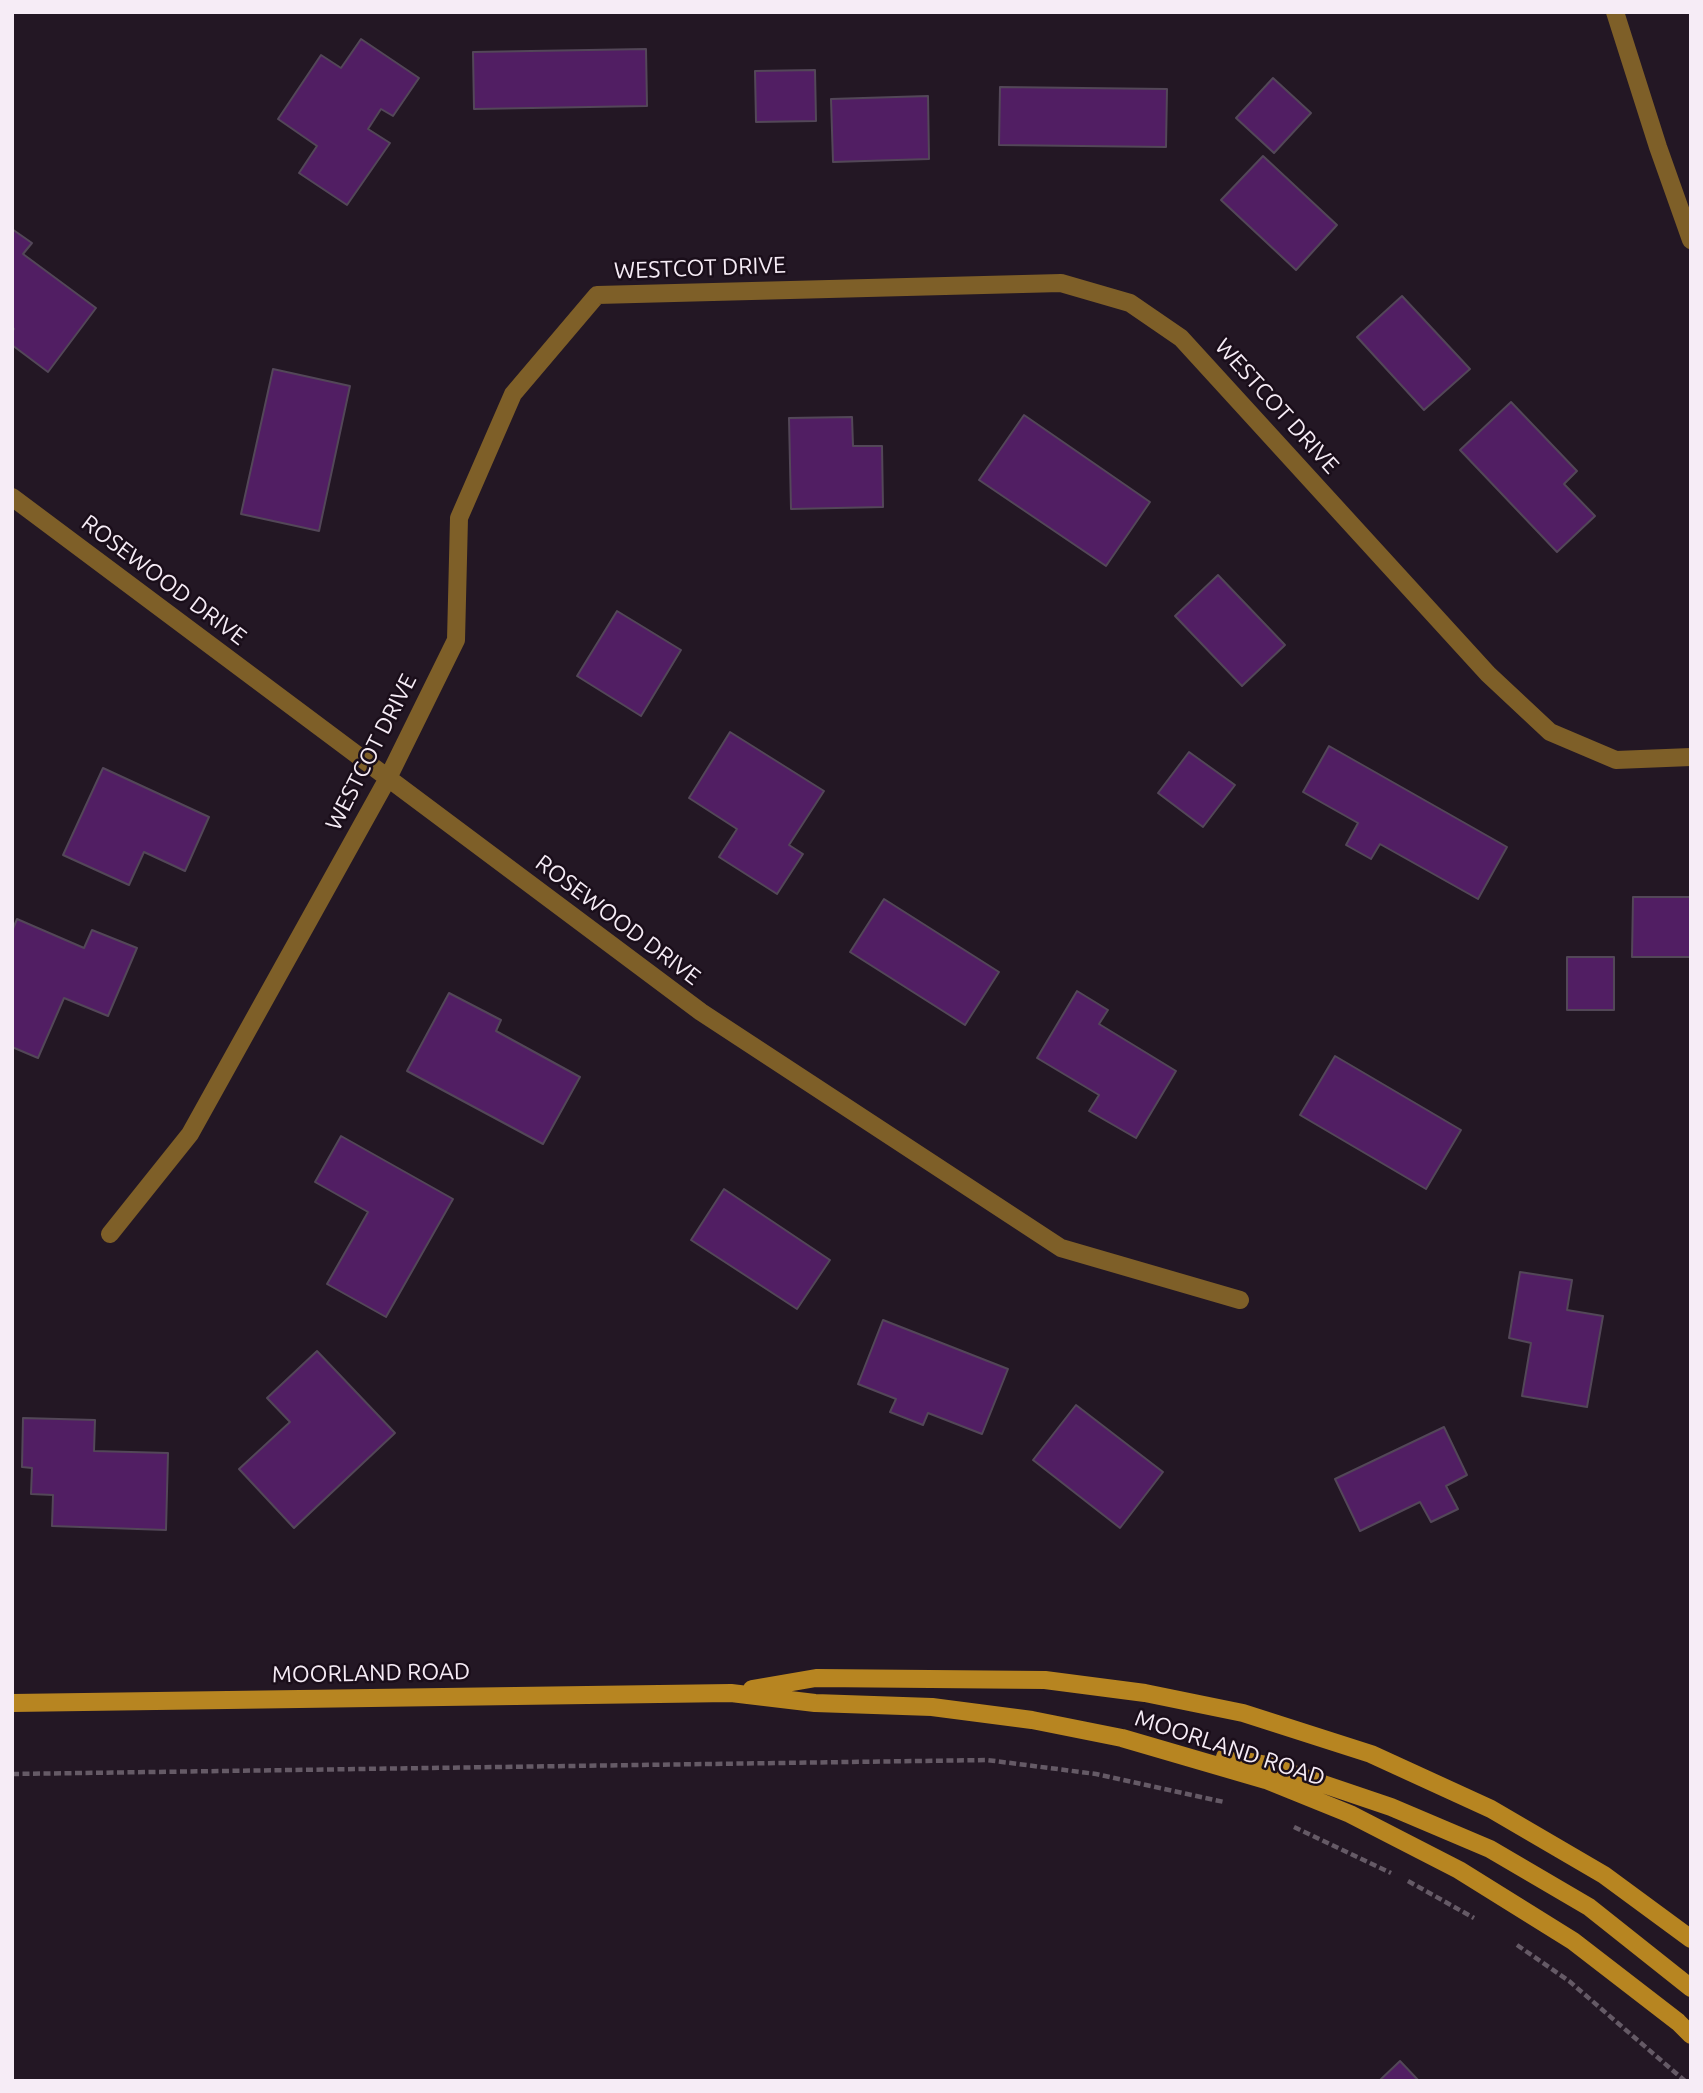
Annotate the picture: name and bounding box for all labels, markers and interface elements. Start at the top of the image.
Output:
street label: WESTCOT DRIVE [614,251,786,285]
street label: WESTCOT DRIVE [1209,333,1345,479]
street label: ROSEWOOD DRIVE [76,509,252,651]
street label: WESTCOT DRIVE [320,669,422,835]
street label: ROSEWOOD DRIVE [530,849,706,991]
street label: MOORLAND ROAD [272,1657,470,1689]
street label: MOORLAND ROAD [1131,1704,1329,1792]

